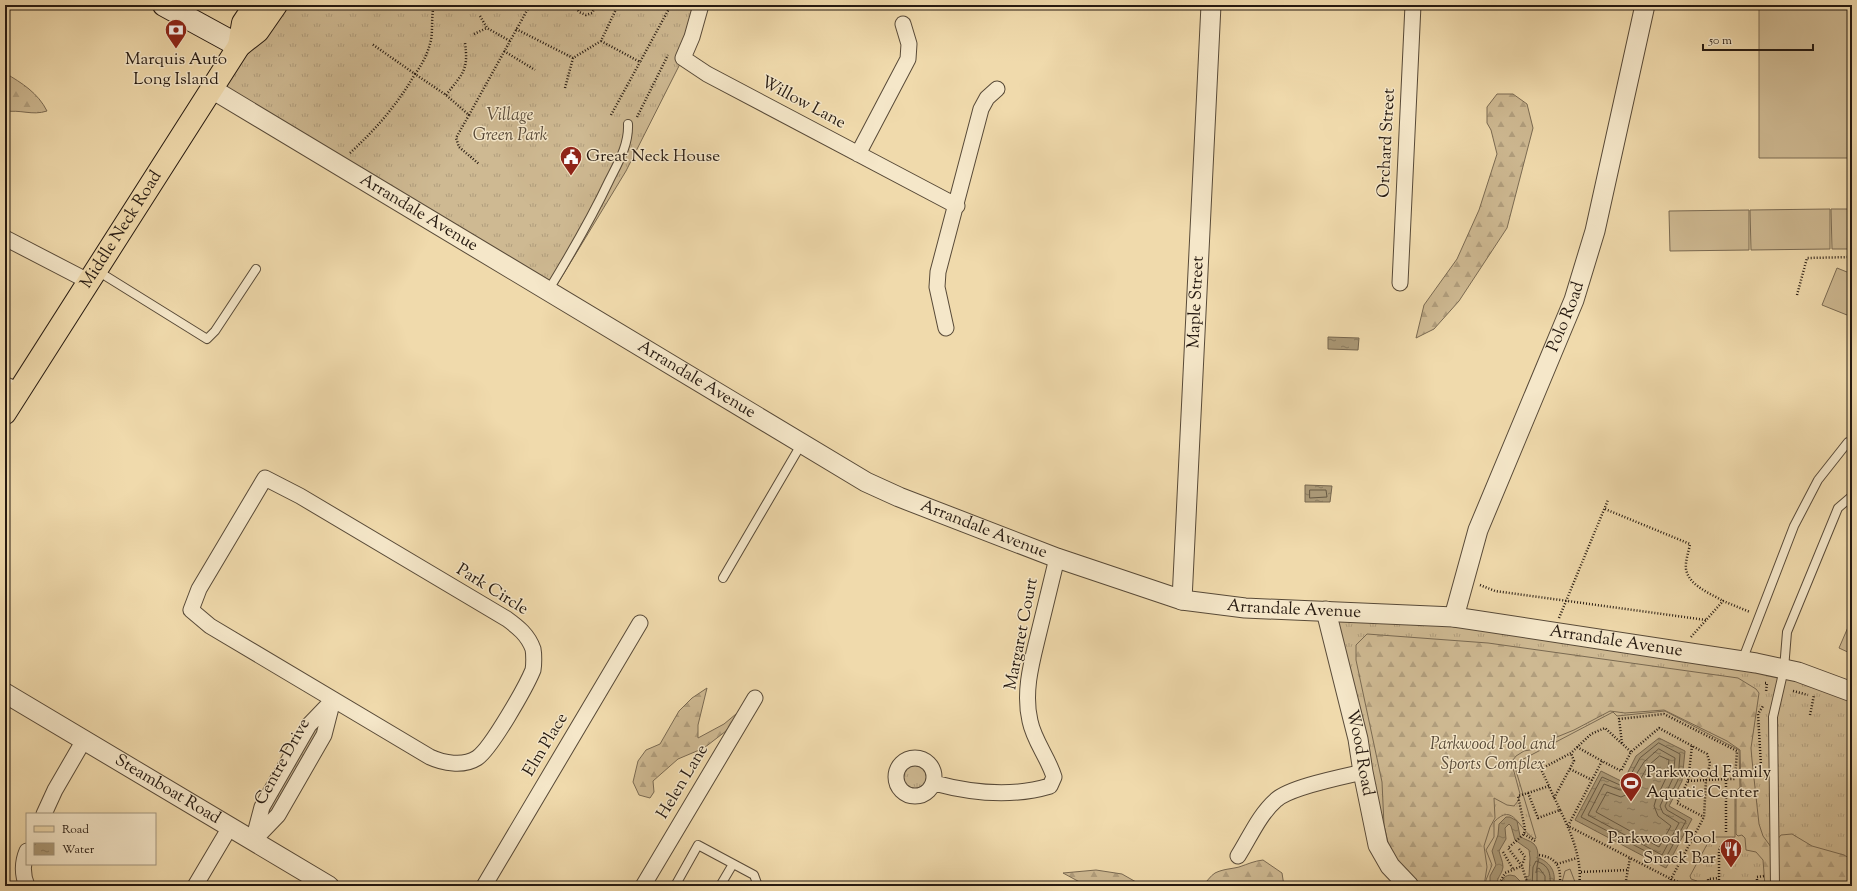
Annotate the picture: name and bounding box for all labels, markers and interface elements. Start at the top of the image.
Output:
bank icon: Marquis Auto Long Island [163,17,189,50]
scale bar [1703,26,1813,52]
text: 50 m [1708,32,1732,50]
place label: Marquis Auto Long Island [125,48,227,92]
street label: Willow Lane [756,71,850,135]
street label: Orchard Street [1372,87,1402,198]
park label: Village Green Park [473,104,548,148]
public building icon: Great Neck House [558,144,584,177]
place label: Great Neck House [586,145,720,169]
street label: Middle Neck Road [75,166,168,294]
street label: Arrandale Avenue [355,168,482,258]
street label: Maple Street [1182,255,1211,349]
street label: Polo Road [1542,278,1591,356]
street label: Arrandale Avenue [633,335,760,425]
street label: Arrandale Avenue [917,494,1051,565]
street label: Park Circle [451,558,533,622]
street label: Margaret Court [999,576,1045,692]
street label: Arrandale Avenue [1225,594,1362,625]
street label: Arrandale Avenue [1548,620,1684,664]
street label: Wood Road [1339,707,1380,799]
street label: Elm Place [518,709,574,781]
street label: Centre Drive [249,714,317,810]
park label: Parkwood Pool and Sports Complex [1430,733,1557,777]
street label: Helen Lane [651,740,715,824]
street label: Steamboat Road [110,749,225,831]
place label: Parkwood Family Aquatic Center [1646,761,1772,805]
sports icon: Parkwood Family Aquatic Center [1618,770,1644,803]
legend [26,813,156,865]
text: Road [62,821,89,839]
place label: Parkwood Pool Snack Bar [1608,827,1717,871]
restaurant icon: Parkwood Pool Snack Bar [1718,836,1744,869]
text: Water [62,841,95,859]

